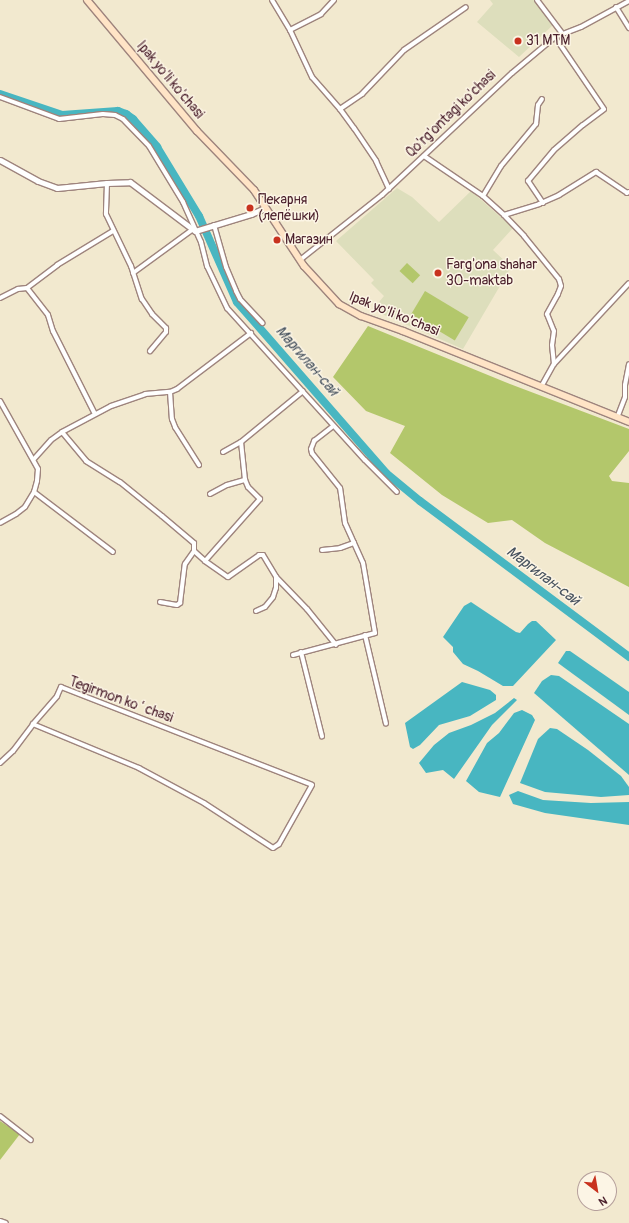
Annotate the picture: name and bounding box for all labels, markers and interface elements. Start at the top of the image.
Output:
place label: 31 MTM [526,33,570,49]
marker: 31 MTM [513,36,523,46]
street label: Ipak yo'li ko'chasi [133,38,207,122]
street label: Qo'rg'ontagi ko'chasi [403,67,499,161]
place label: Пекарня (лепёшки) [258,192,320,224]
marker: Пекарня (лепёшки) [245,203,255,213]
place label: Магазин [285,232,333,248]
marker: Магазин [272,235,282,245]
place label: Farg'ona shahar 30-maktab [446,257,537,290]
marker: Farg'ona shahar 30-maktab [433,268,443,278]
street label: Ipak yo'li ko'chasi [346,288,442,340]
water label: Маргилан-сай [272,322,342,400]
water label: Маргилан-сай [503,543,583,609]
street label: Tegirmon koʻchasi [67,673,175,727]
north arrow [577,1171,617,1211]
text: N [596,1193,609,1208]

